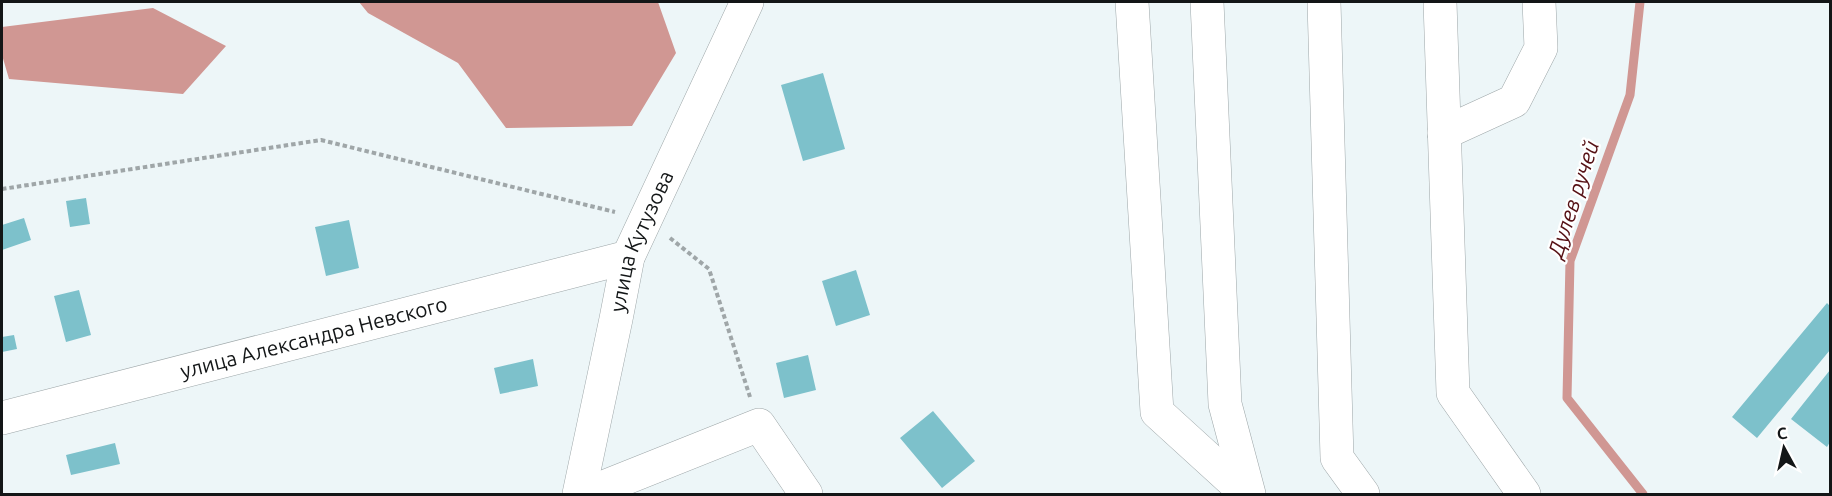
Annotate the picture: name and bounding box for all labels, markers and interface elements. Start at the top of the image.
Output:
water label: Дулев ручей [1541,137,1603,262]
street label: улица Кутузова [605,167,678,314]
street label: улица Александра Невского [177,291,450,383]
north arrow [1754,418,1814,478]
text: С [1776,424,1788,443]

